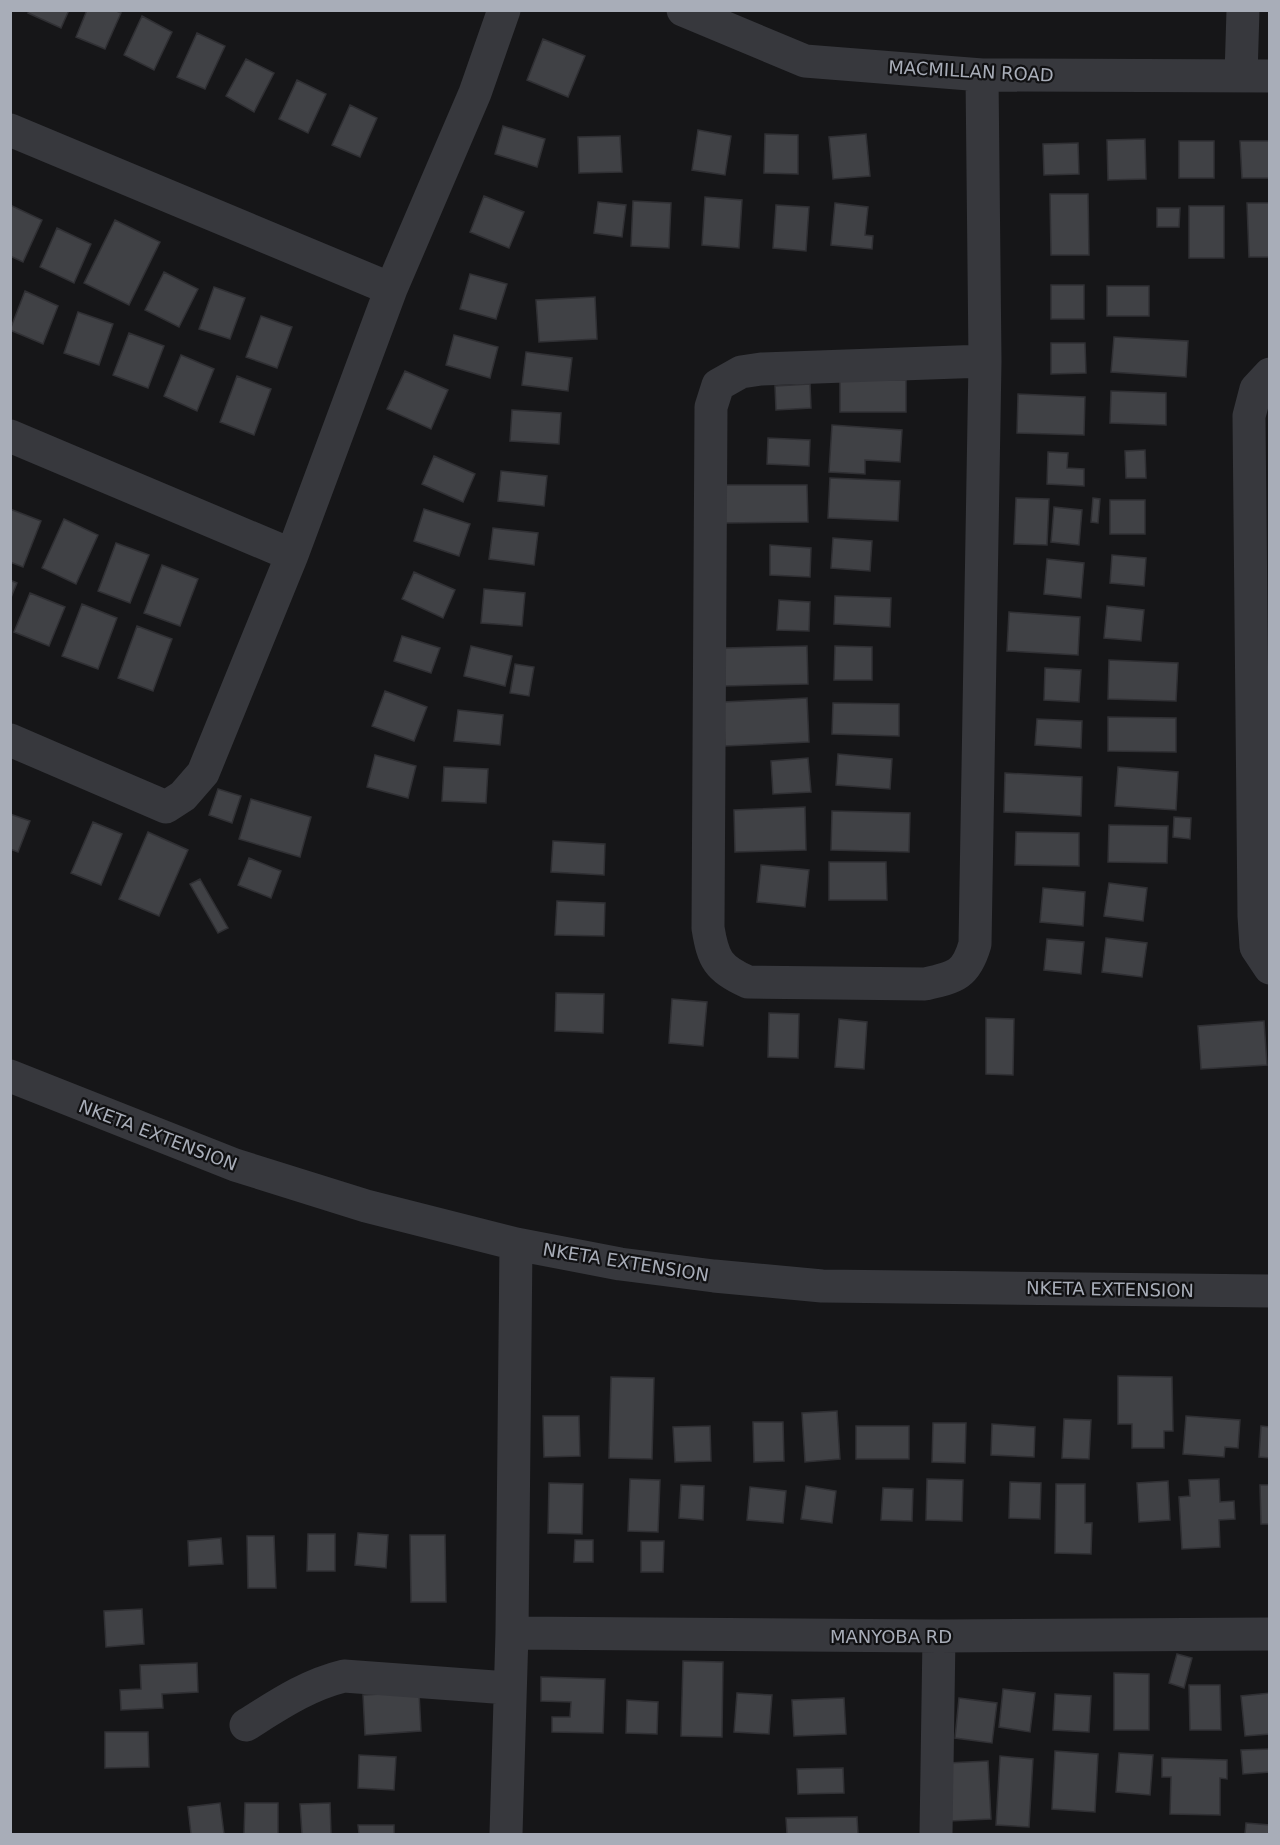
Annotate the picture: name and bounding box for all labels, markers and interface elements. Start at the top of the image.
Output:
street label: MACMILLAN ROAD [888,56,1054,86]
street label: NKETA EXTENSION [76,1095,240,1175]
street label: NKETA EXTENSION [541,1238,711,1286]
street label: NKETA EXTENSION [1026,1277,1194,1301]
street label: MANYOBA RD [830,1626,952,1647]

